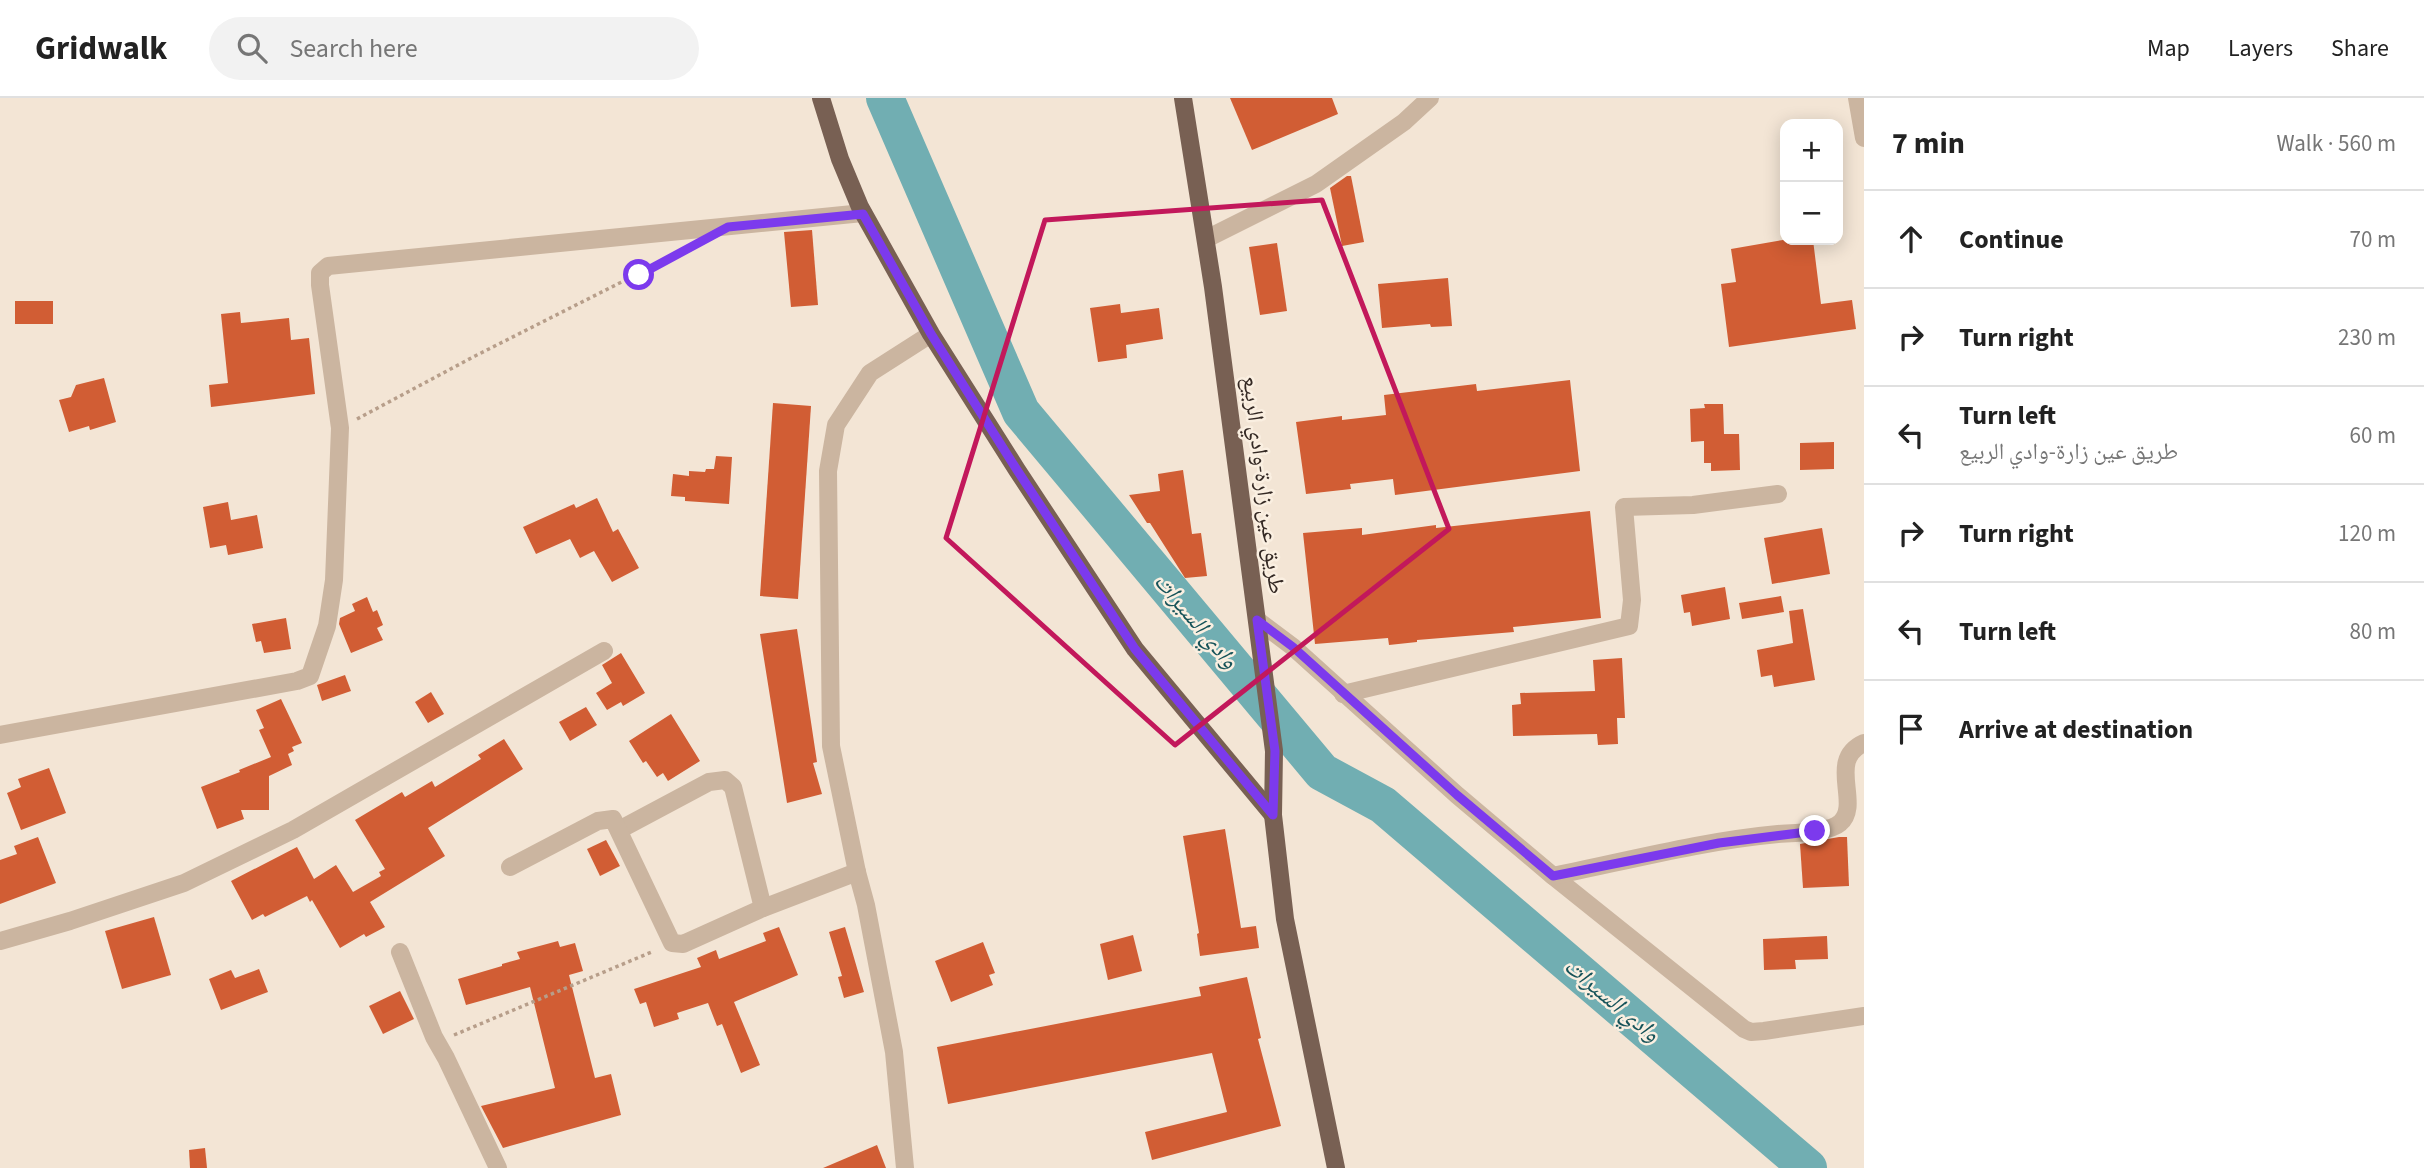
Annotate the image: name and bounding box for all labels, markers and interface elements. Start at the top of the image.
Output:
search box [209,17,699,80]
text: Gridwalk [35,25,167,72]
icon: search [233,29,271,67]
text: Search here [289,30,418,67]
text: Map [2147,31,2190,66]
text: Layers [2228,31,2293,66]
text: Share [2331,31,2389,66]
map controls [1780,119,1843,245]
button: + [1780,119,1843,182]
text: 7 min [1892,122,1965,165]
text: Walk · 560 m [2277,127,2396,160]
button: − [1780,182,1843,245]
icon: ahead [1892,220,1930,258]
text: Continue [1959,221,2064,258]
text: 70 m [2349,223,2396,256]
route start [623,259,654,290]
icon: right [1892,318,1930,356]
text: Turn right [1959,319,2074,356]
text: 230 m [2338,321,2396,354]
street label: طريق عين زارة-وادي الربيع [1232,374,1294,596]
text: Turn left [1959,397,2056,434]
icon: left [1892,416,1930,454]
text: 60 m [2349,419,2396,452]
text: طريق عين زارة-وادي الربيع [1959,435,2178,468]
icon: right [1892,514,1930,552]
text: Turn right [1959,515,2074,552]
text: 120 m [2338,517,2396,550]
water label: وادي السيرات [1145,565,1247,677]
icon: left [1892,612,1930,650]
text: Turn left [1959,613,2056,650]
text: 80 m [2349,615,2396,648]
icon: arrive [1892,710,1930,748]
text: Arrive at destination [1959,711,2193,748]
route end [1799,815,1830,846]
water label: وادي السيرات [1556,949,1668,1051]

